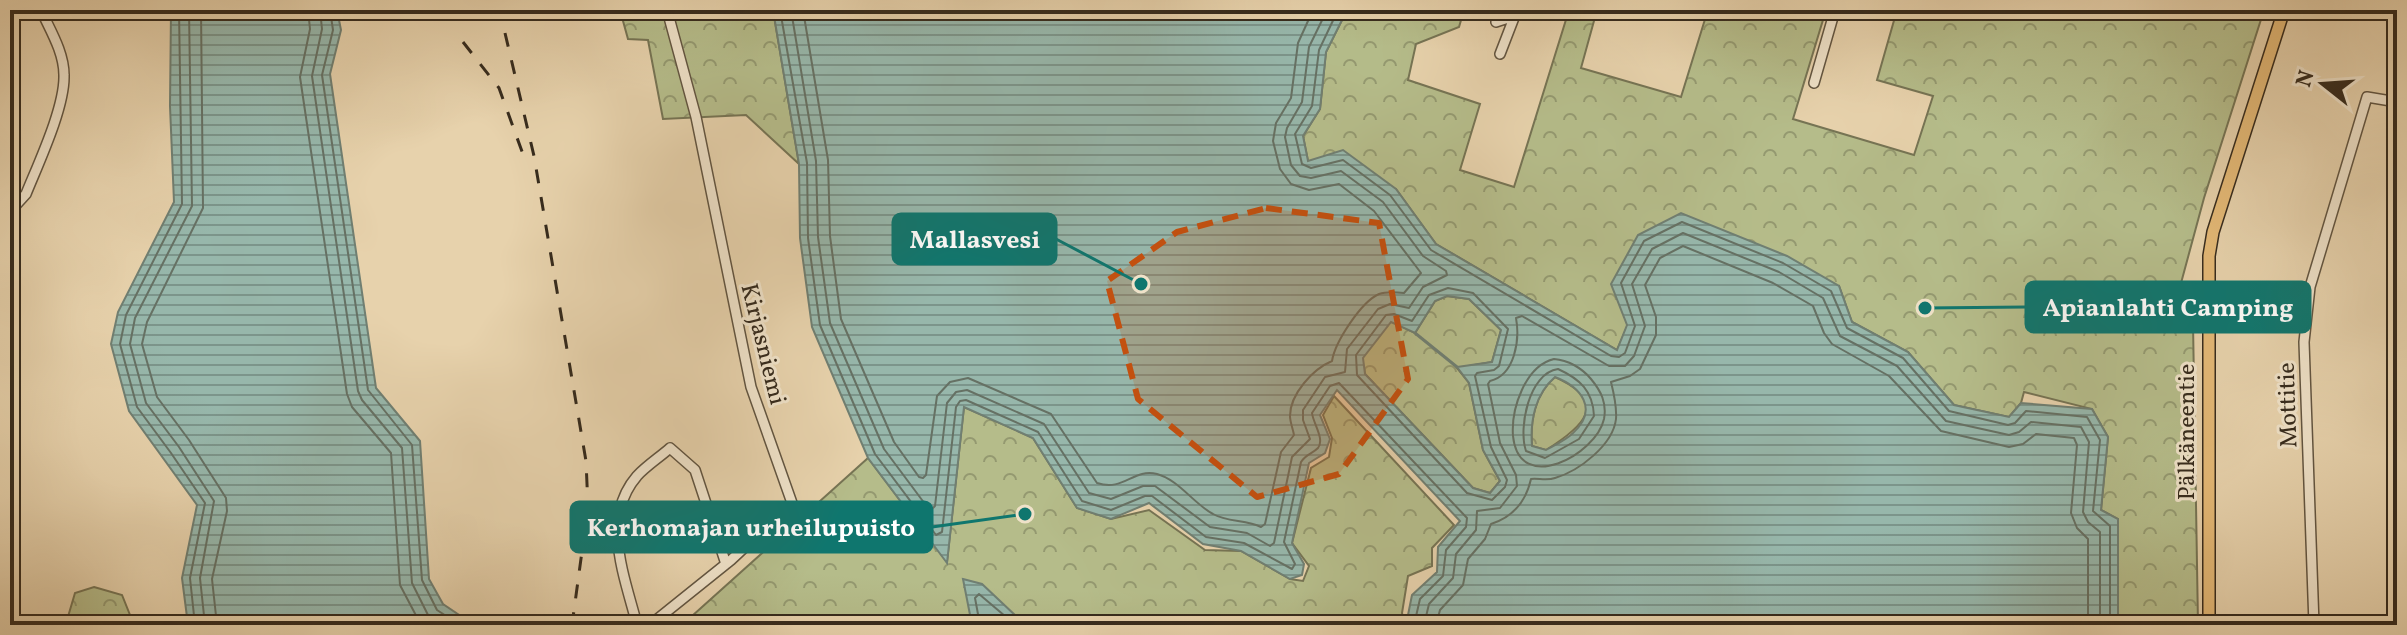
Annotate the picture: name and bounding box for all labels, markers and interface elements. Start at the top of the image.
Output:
north arrow [2283,44,2363,124]
text: N [2289,67,2323,91]
callout: Mallasvesi [893,214,1056,264]
text: Mallasvesi [910,223,1040,259]
street label: Kirjasniemi [731,280,794,409]
callout: Apianlahti Camping [2026,282,2310,332]
text: Apianlahti Camping [2042,291,2294,327]
street label: Mottitie [2271,362,2307,448]
street label: Pälkäneentie [2171,364,2205,500]
callout: Kerhomajan urheilupuisto [571,502,932,552]
text: Kerhomajan urheilupuisto [587,511,915,547]

